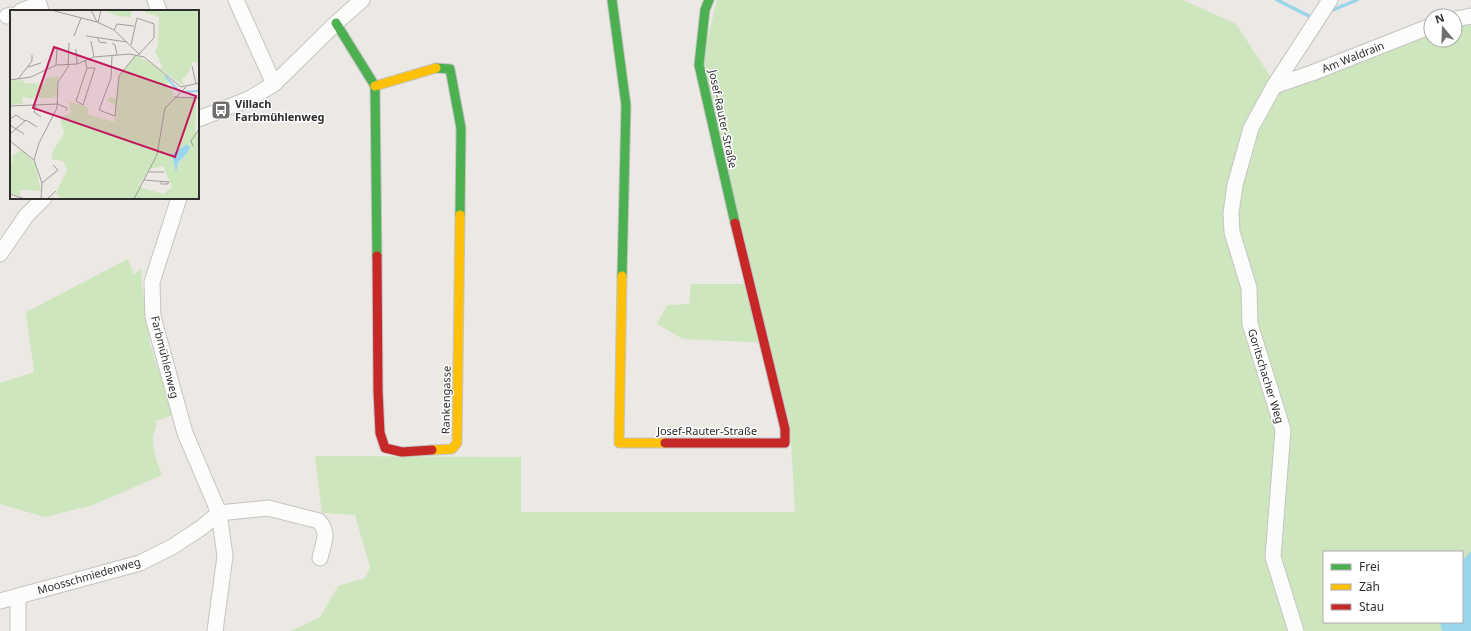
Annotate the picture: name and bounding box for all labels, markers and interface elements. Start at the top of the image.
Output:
north arrow [1423,8,1463,48]
inset map [10,10,199,199]
text: N [1433,10,1446,27]
street label: Am Waldrain [1319,37,1386,76]
street label: Josef-Rauter-Straße [706,67,741,169]
place label: Villach Farbmühlenweg [235,96,324,124]
bus stop icon: Villach Farbmühlenweg [210,99,232,121]
street label: Farbmühlenweg [148,314,183,400]
street label: Goritschacher Weg [1245,327,1288,425]
street label: Rankengasse [437,366,454,434]
street label: Josef-Rauter-Straße [656,423,757,438]
legend [1323,551,1463,623]
street label: Moosschmiedenweg [36,554,142,597]
text: Frei [1359,558,1380,575]
text: Zäh [1359,578,1380,595]
text: Stau [1359,598,1384,615]

